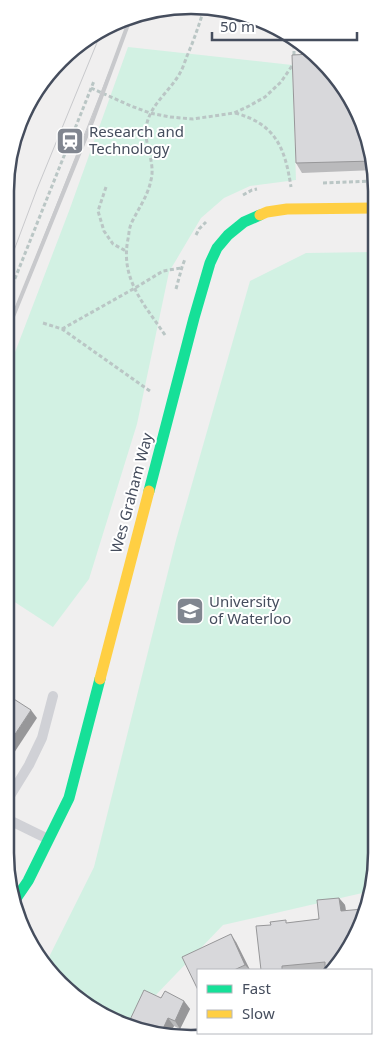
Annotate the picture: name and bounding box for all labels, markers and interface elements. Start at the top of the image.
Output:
scale bar [212,10,357,42]
text: 50 m [220,16,255,36]
place label: Research and Technology [89,121,184,158]
station icon: Research and Technology [55,126,85,156]
street label: Wes Graham Way [105,430,157,555]
place label: University of Waterloo [209,591,291,628]
school or university icon: University of Waterloo [175,596,205,626]
legend [197,969,372,1034]
text: Fast [242,978,271,998]
text: Slow [242,1003,275,1023]

